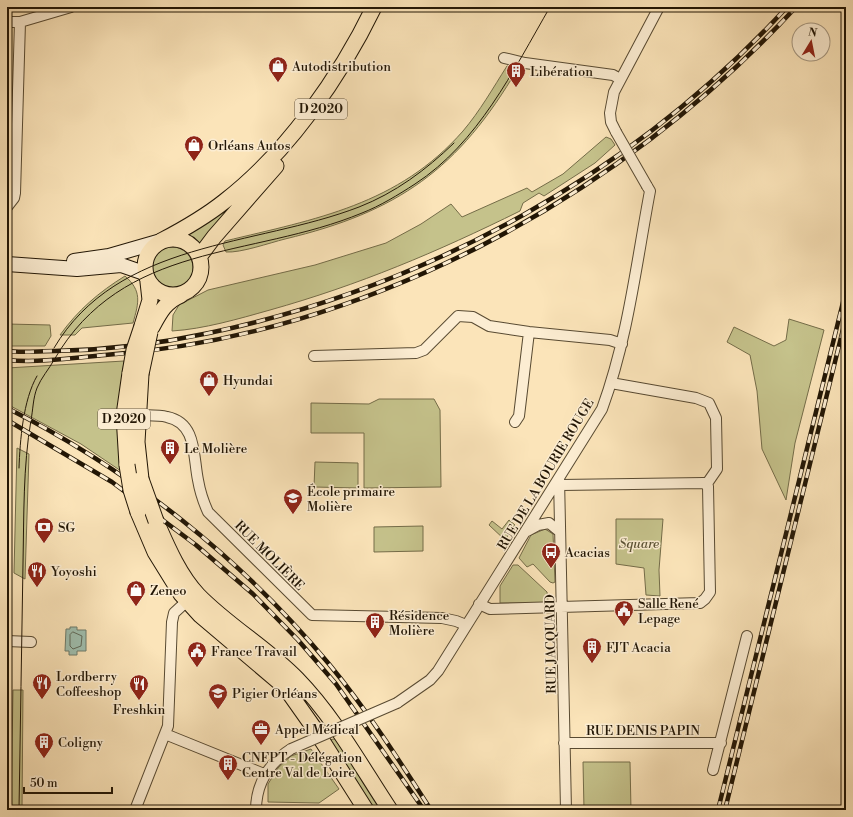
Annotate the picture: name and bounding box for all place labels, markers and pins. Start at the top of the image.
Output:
shop icon: Autodistribution [267,55,289,83]
place label: Autodistribution [291,59,391,75]
building icon: Libération [505,60,527,88]
place label: Libération [530,64,593,80]
shop icon: Orléans Autos [183,134,205,162]
place label: Orléans Autos [208,138,291,154]
shop icon: Hyundai [198,369,220,397]
place label: Hyundai [223,373,273,389]
building icon: Le Molière [159,437,181,465]
place label: Le Molière [184,441,248,457]
place label: École primaire Molière [307,483,395,515]
school or university icon: École primaire Molière [282,487,304,515]
bank icon: SG [33,516,55,544]
place label: SG [58,520,75,536]
bus stop icon: Acacias [540,541,562,569]
place label: Acacias [564,545,610,561]
restaurant icon: Yoyoshi [26,560,48,588]
place label: Yoyoshi [50,564,97,580]
shop icon: Zeneo [125,579,147,607]
place label: Zeneo [150,583,187,599]
place label: Salle René Lepage [638,596,699,627]
public building icon: Salle René Lepage [613,599,635,627]
place label: Résidence Molière [389,608,450,639]
building icon: Résidence Molière [364,611,386,639]
building icon: FJT Acacia [581,636,603,664]
public building icon: France Travail [186,640,208,668]
place label: FJT Acacia [606,640,671,656]
place label: France Travail [211,644,297,660]
place label: Lordberry Coffeeshop [56,669,122,700]
restaurant icon: Lordberry Coffeeshop [31,672,53,700]
restaurant icon: Freshkin [128,673,150,701]
school or university icon: Pigier Orléans [207,682,229,710]
place label: Pigier Orléans [232,686,317,702]
place label: Freshkin [113,702,166,718]
office icon: Appel Médical [250,718,272,746]
place label: Appel Médical [274,722,359,738]
building icon: Coligny [33,731,55,759]
place label: Coligny [58,735,104,751]
place label: CNFPT - Délégation Centre Val de Loire [242,750,363,781]
building icon: CNFPT - Délégation Centre Val de Loire [217,753,239,781]

